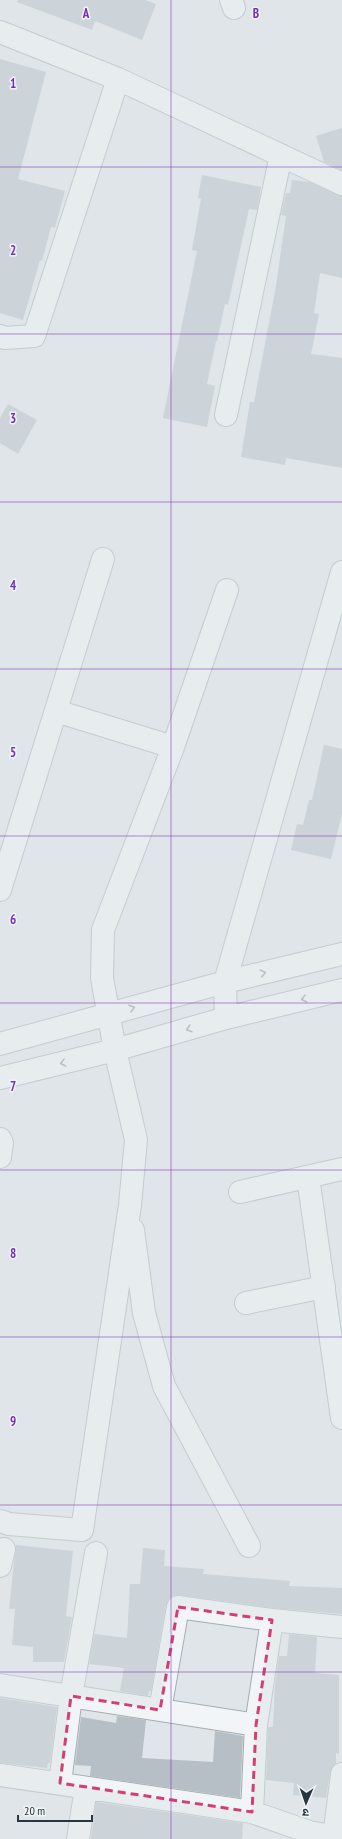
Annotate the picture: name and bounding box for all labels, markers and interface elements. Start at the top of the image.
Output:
text: A [82,5,90,22]
text: B [253,5,259,22]
text: 1 [10,75,16,92]
text: 2 [10,242,16,259]
text: 3 [10,410,16,427]
text: 4 [10,577,17,594]
text: 5 [10,744,16,761]
text: 6 [10,911,16,928]
one-way arrow [259,969,266,978]
one-way arrow [301,995,307,1003]
one-way arrow [129,1005,136,1013]
one-way arrow [185,1024,192,1033]
one-way arrow [60,1058,66,1066]
text: 7 [10,1078,16,1095]
text: 8 [10,1245,16,1262]
text: 9 [10,1413,16,1430]
north arrow [286,1783,326,1823]
scale bar [18,1797,92,1823]
text: 20 m [24,1803,45,1818]
text: उ [302,1806,309,1820]

